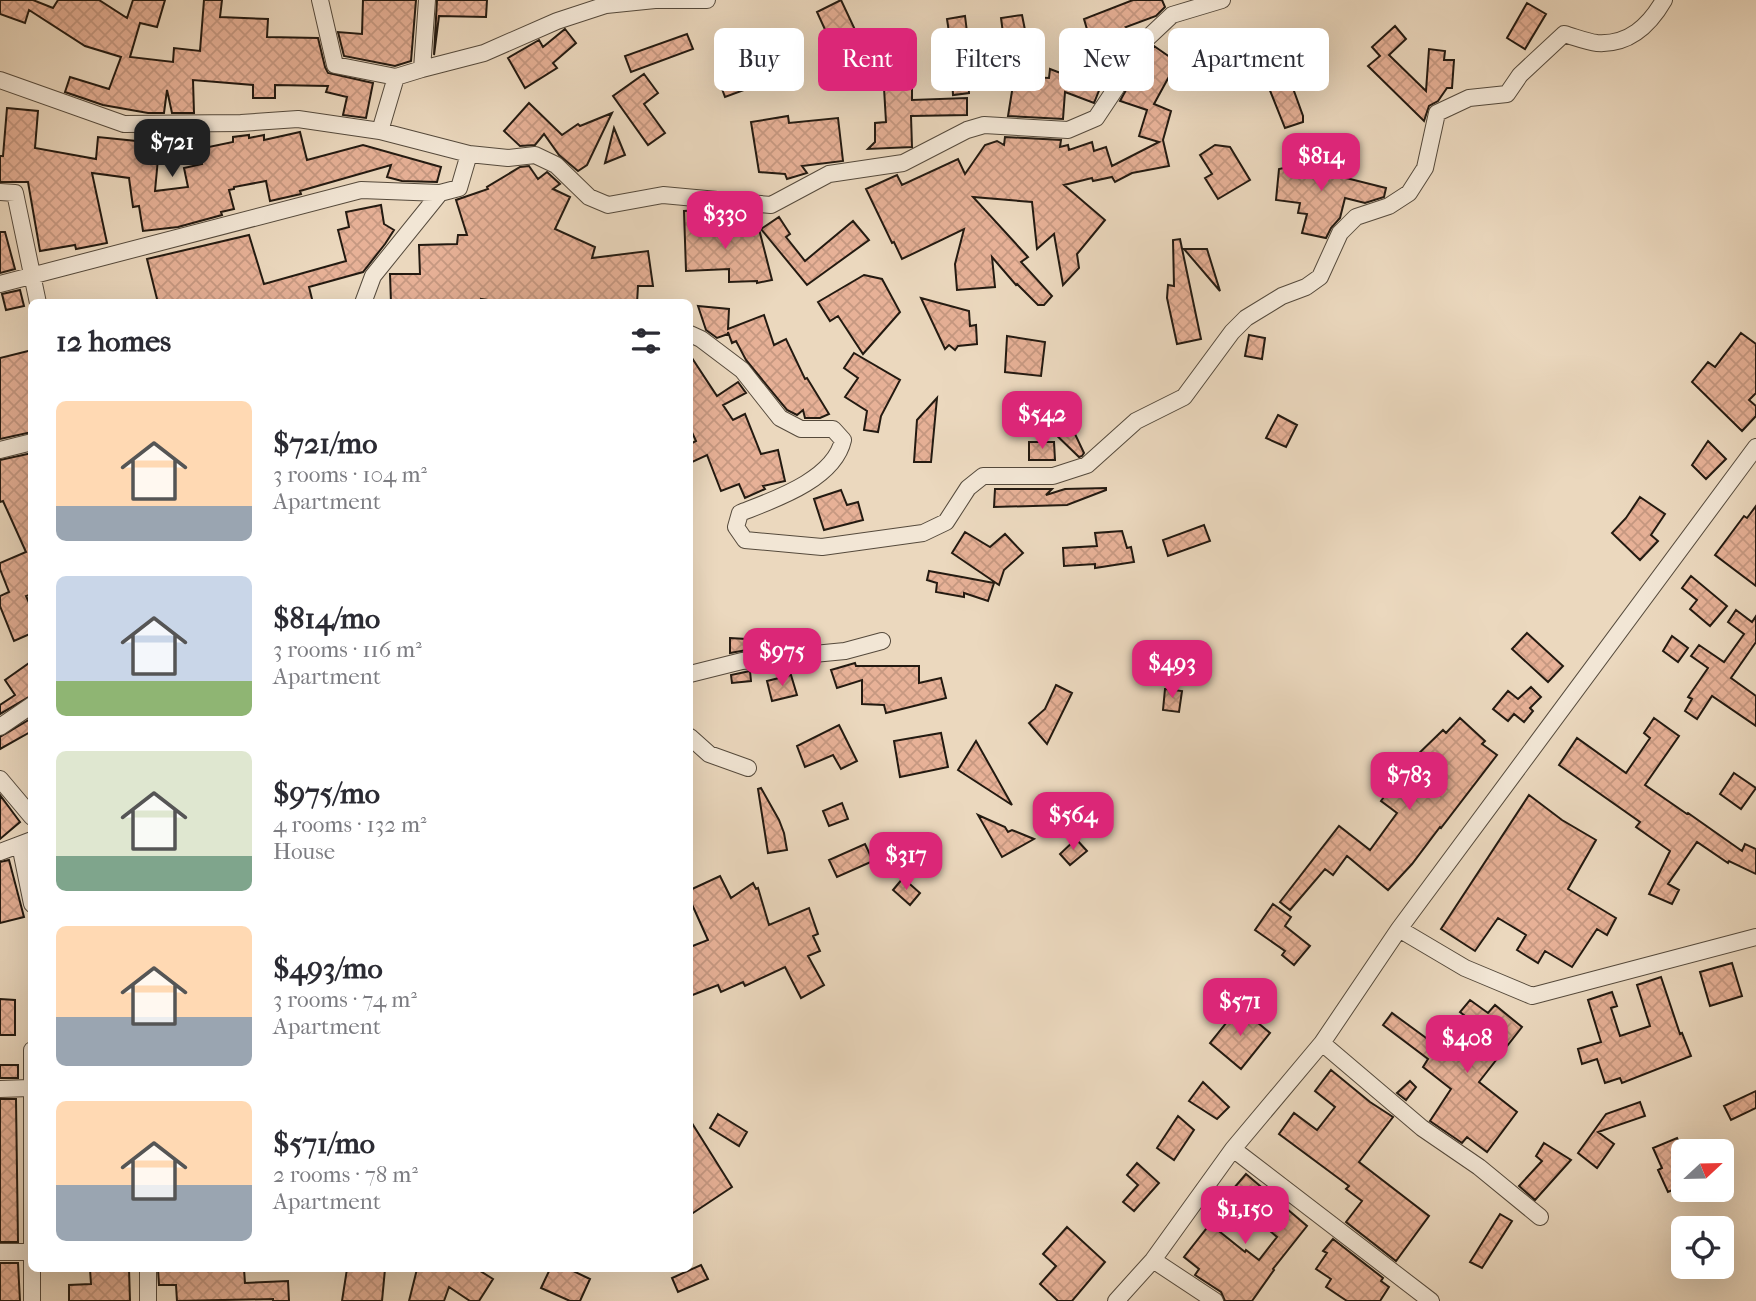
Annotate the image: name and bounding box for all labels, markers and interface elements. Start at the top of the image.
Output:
chip: Buy [714,28,804,91]
chip: Rent [818,28,917,91]
chip: Filters [931,28,1045,91]
chip: New [1059,28,1154,91]
chip: Apartment [1168,28,1329,91]
pin: $721 [131,120,213,179]
text: $721 [150,128,194,155]
pin: $814 [1280,134,1362,193]
text: $814 [1298,142,1344,169]
pin: $330 [684,191,766,251]
text: $330 [703,200,747,227]
icon: filters [627,322,665,360]
text: 12 homes [56,324,171,359]
pin: $542 [1001,392,1083,451]
text: $542 [1018,400,1066,427]
text: $721/mo [273,426,377,461]
icon: home [112,429,196,513]
text: 3 rooms · 104 m² [273,461,427,488]
text: Apartment [273,488,381,515]
text: $814/mo [273,601,380,636]
icon: home [112,604,196,688]
pin: $975 [741,628,823,688]
text: 3 rooms · 116 m² [273,636,422,663]
text: $975 [759,637,805,664]
pin: $493 [1131,640,1213,700]
text: $493 [1148,649,1196,676]
text: Apartment [273,663,381,690]
pin: $783 [1368,752,1450,812]
text: $783 [1387,761,1431,788]
text: $975/mo [273,776,380,811]
icon: home [112,779,196,863]
pin: $564 [1032,792,1114,852]
text: $564 [1049,801,1097,828]
text: 4 rooms · 132 m² [273,811,427,838]
pin: $317 [865,832,947,892]
text: House [273,838,335,865]
text: $317 [885,841,927,868]
text: $493/mo [273,951,383,986]
icon: home [112,954,196,1038]
pin: $571 [1199,978,1281,1038]
text: 3 rooms · 74 m² [273,986,417,1013]
text: $571 [1219,987,1261,1014]
text: Apartment [273,1013,381,1040]
pin: $408 [1426,1016,1508,1075]
text: $408 [1442,1024,1492,1051]
text: $571/mo [273,1126,375,1161]
icon: home [112,1129,196,1213]
north arrow [1671,1139,1734,1202]
map controls [1671,1139,1734,1279]
text: 2 rooms · 78 m² [273,1161,418,1188]
pin: $1,150 [1188,1186,1302,1246]
text: Apartment [273,1188,381,1215]
text: $1,150 [1217,1195,1273,1222]
button: locate [1671,1216,1734,1279]

